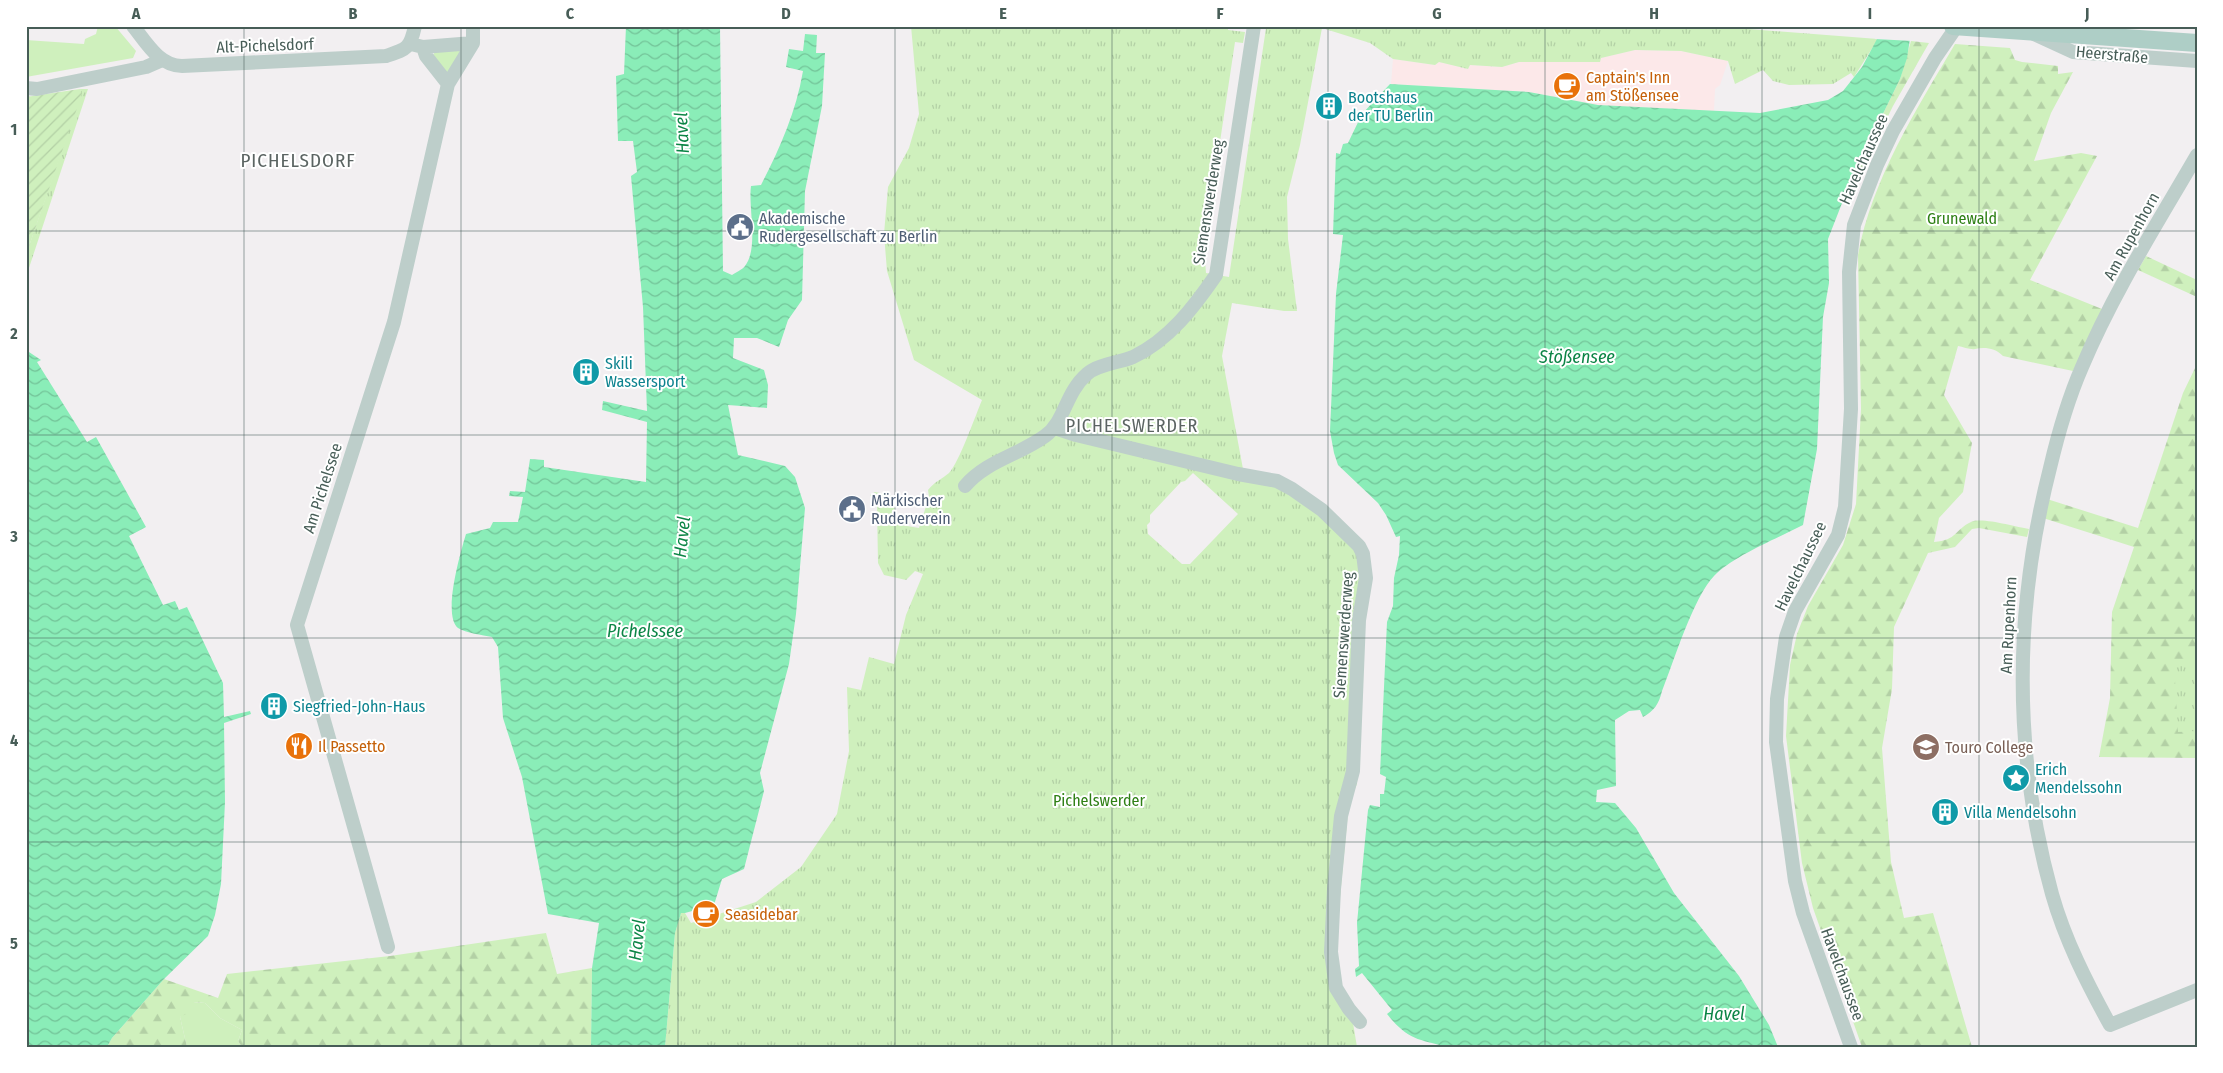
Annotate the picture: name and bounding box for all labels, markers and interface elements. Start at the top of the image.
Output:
text: A [131,4,141,23]
text: B [349,4,358,23]
text: C [566,4,575,23]
text: D [781,4,791,23]
text: E [999,4,1007,23]
text: F [1216,4,1224,23]
text: G [1432,4,1442,23]
text: H [1649,4,1659,23]
text: I [1868,4,1872,23]
text: J [2084,4,2089,23]
street label: Alt-Pichelsdorf [216,34,315,57]
street label: Heerstraße [2075,42,2149,67]
place label: Captain's Inn am Stößensee [1586,68,1679,105]
cafe icon: Captain's Inn am Stößensee [1552,71,1582,101]
place label: Bootshaus der TU Berlin [1348,88,1433,125]
building icon: Bootshaus der TU Berlin [1314,91,1344,121]
street label: Havelchaussee [1835,111,1892,207]
water label: Havel [670,112,694,154]
text: 1 [11,120,17,139]
street label: Siemenswerderweg [1189,138,1228,266]
district label: PICHELSDORF [240,149,356,172]
street label: Am Rupenhorn [2100,189,2163,283]
place label: Akademische Rudergesellschaft zu Berlin [759,209,937,246]
park label: Grunewald [1927,209,1997,228]
public building icon: Akademische Rudergesellschaft zu Berlin [725,212,755,242]
text: 2 [9,324,18,343]
water label: Stößensee [1538,346,1615,368]
place label: Skili Wassersport [605,354,686,391]
building icon: Skili Wassersport [571,357,601,387]
district label: PICHELSWERDER [1066,415,1198,437]
street label: Am Pichelssee [299,441,346,536]
place label: Märkischer Ruderverein [871,491,951,528]
public building icon: Märkischer Ruderverein [837,494,867,524]
water label: Havel [669,515,695,559]
street label: Havelchaussee [1771,518,1830,614]
text: 3 [9,527,18,546]
street label: Siemenswerderweg [1330,571,1357,699]
street label: Am Rupenhorn [1996,576,2021,674]
water label: Pichelssee [607,620,684,642]
building icon: Siegfried-John-Haus [259,691,289,721]
place label: Siegfried-John-Haus [293,697,426,716]
text: 4 [10,731,18,750]
restaurant icon: Il Passetto [284,731,314,761]
school or university icon: Touro College [1911,732,1941,762]
place label: Il Passetto [318,737,386,756]
place label: Touro College [1945,738,2033,757]
place label: Erich Mendelssohn [2035,760,2122,797]
place icon: Erich Mendelssohn [2001,763,2031,793]
park label: Pichelswerder [1053,791,1145,810]
building icon: Villa Mendelsohn [1930,797,1960,827]
place label: Villa Mendelsohn [1964,803,2077,822]
cafe icon: Seasidebar [691,899,721,929]
place label: Seasidebar [725,905,798,924]
water label: Havel [624,918,650,962]
street label: Havelchaussee [1817,925,1868,1023]
text: 5 [10,934,18,953]
water label: Havel [1703,1003,1745,1025]

